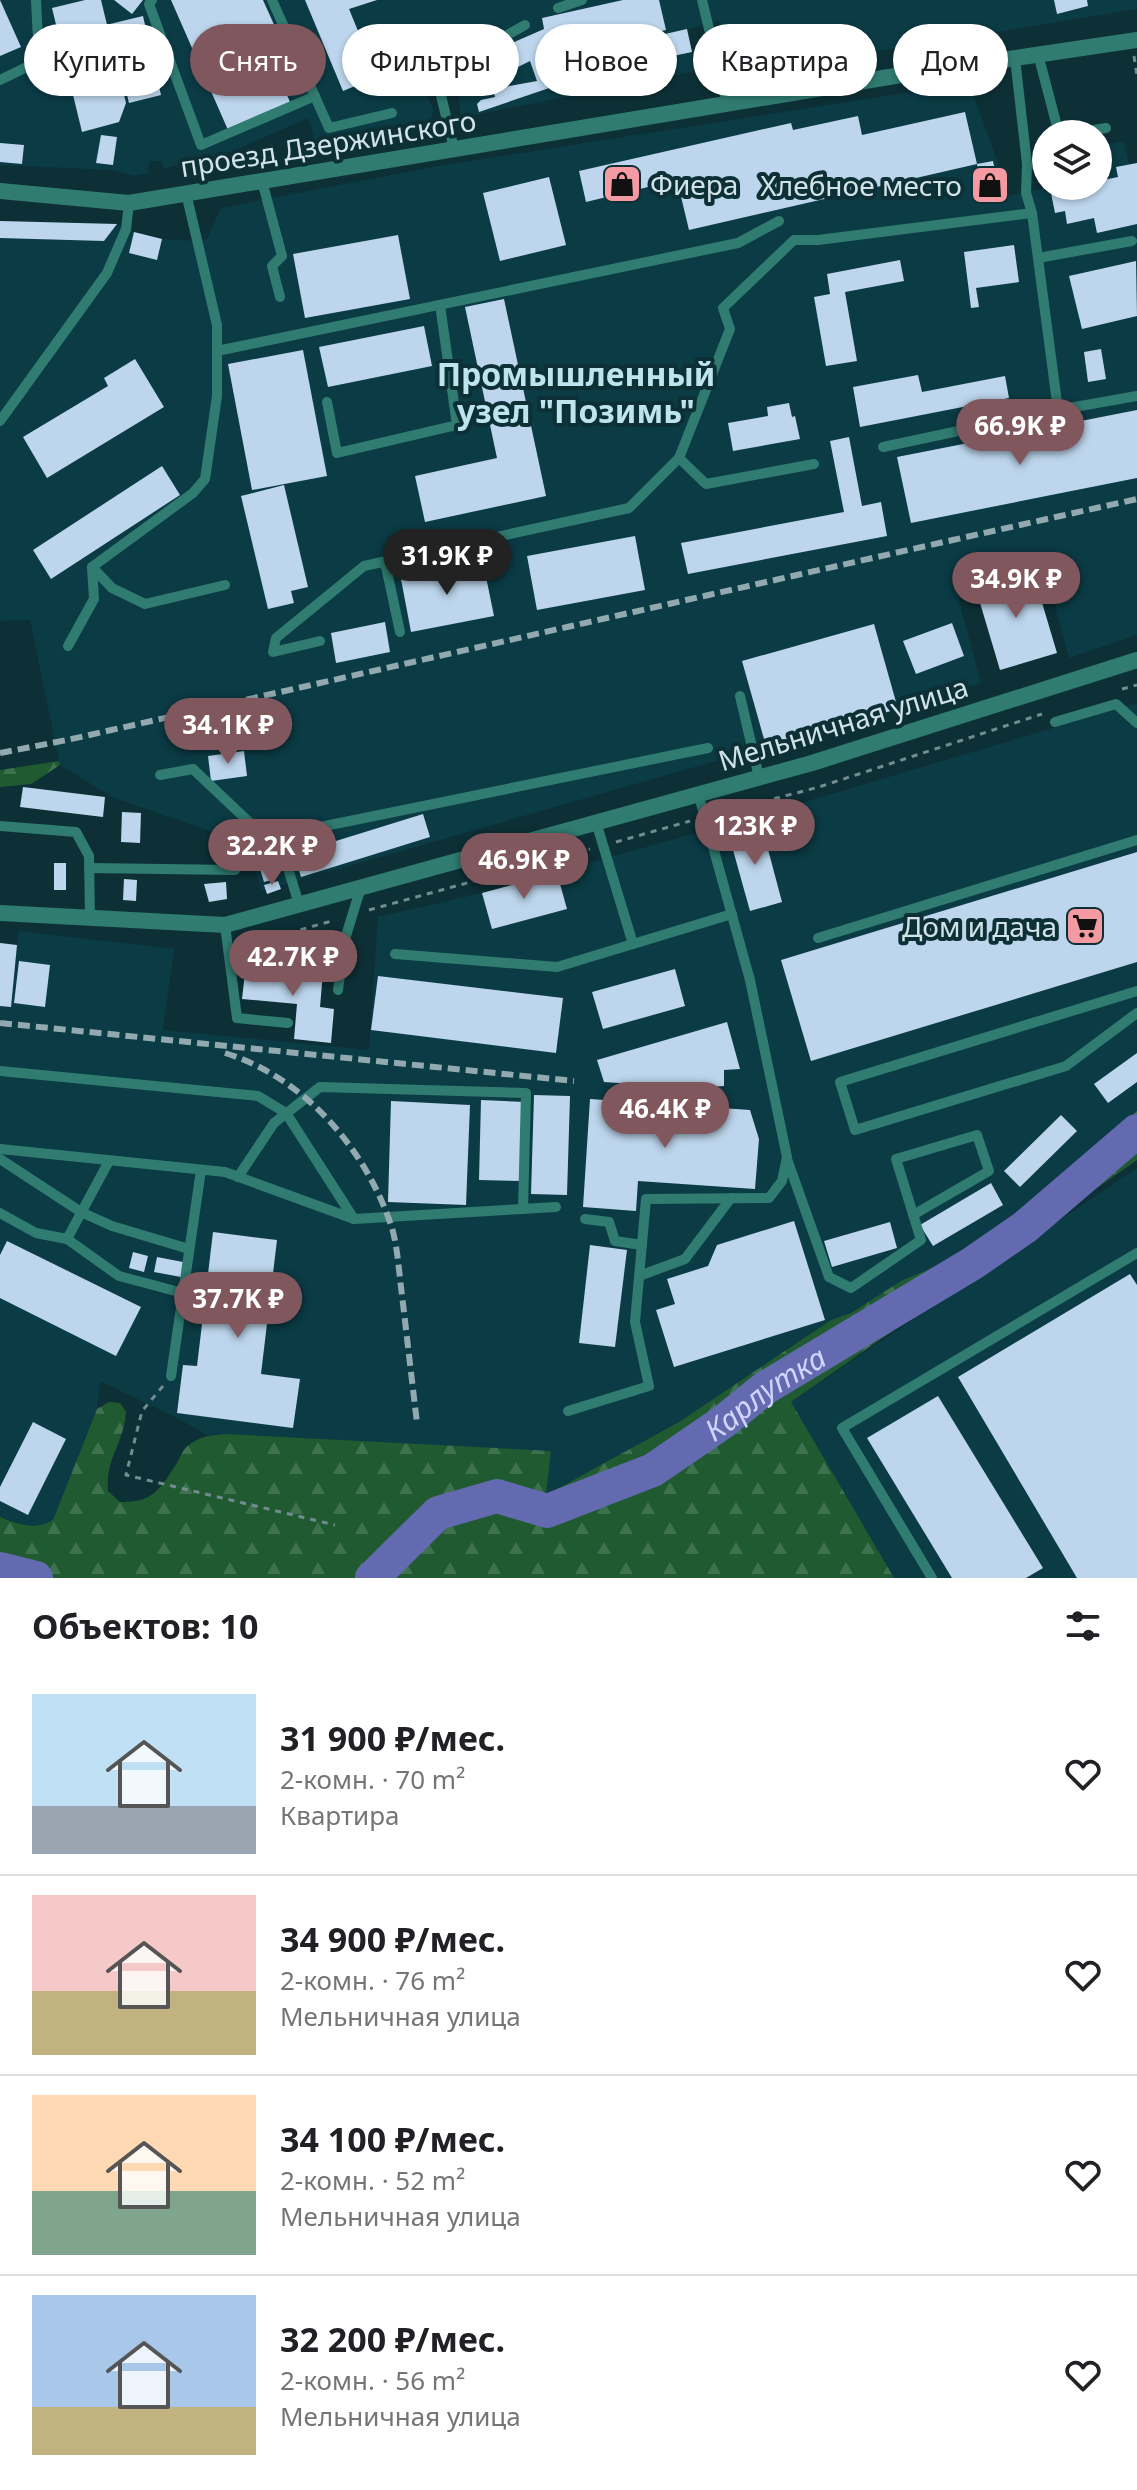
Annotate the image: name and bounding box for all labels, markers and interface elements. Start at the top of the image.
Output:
chip: Купить [24,24,174,96]
chip: Снять [190,24,326,96]
chip: Фильтры [342,24,519,96]
chip: Новое [535,24,677,96]
chip: Квартира [693,24,877,96]
chip: Дом [893,24,1008,96]
street label: проезд Дзержинского [177,101,479,185]
map controls [1032,120,1112,200]
button: layers [1032,120,1112,200]
shop icon: Фиера [601,163,643,205]
shop icon: Хлебное место [969,164,1011,206]
place label: Фиера [650,165,738,203]
place label: Хлебное место [760,166,962,204]
district label: Промышленный узел "Позимь" [437,352,715,432]
pin: 66.9K ₽ [946,399,1094,467]
text: 66.9K ₽ [974,407,1066,443]
pin: 31.9K ₽ [373,529,521,597]
text: 31.9K ₽ [401,537,493,573]
pin: 34.9K ₽ [942,552,1090,620]
text: 34.9K ₽ [970,560,1062,596]
street label: Мельничная улица [714,667,972,779]
pin: 34.1K ₽ [154,698,302,766]
text: 34.1K ₽ [182,706,274,742]
pin: 123K ₽ [690,799,820,867]
text: 123K ₽ [713,807,797,843]
pin: 32.2K ₽ [198,819,346,887]
text: 32.2K ₽ [226,827,318,863]
pin: 46.9K ₽ [450,833,598,901]
text: 46.9K ₽ [478,841,570,877]
supermarket icon: Дом и дача [1064,905,1106,947]
place label: Дом и дача [902,907,1057,945]
pin: 42.7K ₽ [219,930,367,998]
text: 42.7K ₽ [247,938,339,974]
pin: 46.4K ₽ [591,1082,739,1150]
text: 46.4K ₽ [619,1090,711,1126]
pin: 37.7K ₽ [164,1272,312,1340]
text: 37.7K ₽ [192,1280,284,1316]
water label: Карлутка [696,1336,833,1449]
text: Объектов: 10 [32,1603,258,1649]
icon: filters [1061,1604,1105,1648]
text: 31 900 ₽/мес. [280,1715,505,1761]
icon: home [96,1726,192,1822]
icon: heart [1061,1752,1105,1796]
text: 2-комн. · 70 m² [280,1761,465,1797]
text: Квартира [280,1797,399,1833]
text: 34 900 ₽/мес. [280,1916,505,1962]
icon: home [96,1927,192,2023]
icon: heart [1061,1953,1105,1997]
text: 2-комн. · 76 m² [280,1962,465,1998]
text: Мельничная улица [280,1998,521,2034]
text: 34 100 ₽/мес. [280,2116,505,2162]
icon: home [96,2127,192,2223]
icon: heart [1061,2153,1105,2197]
text: 2-комн. · 52 m² [280,2162,465,2198]
text: Мельничная улица [280,2198,521,2234]
text: 32 200 ₽/мес. [280,2316,505,2362]
icon: home [96,2327,192,2423]
icon: heart [1061,2353,1105,2397]
text: 2-комн. · 56 m² [280,2362,465,2398]
text: Мельничная улица [280,2398,521,2434]

